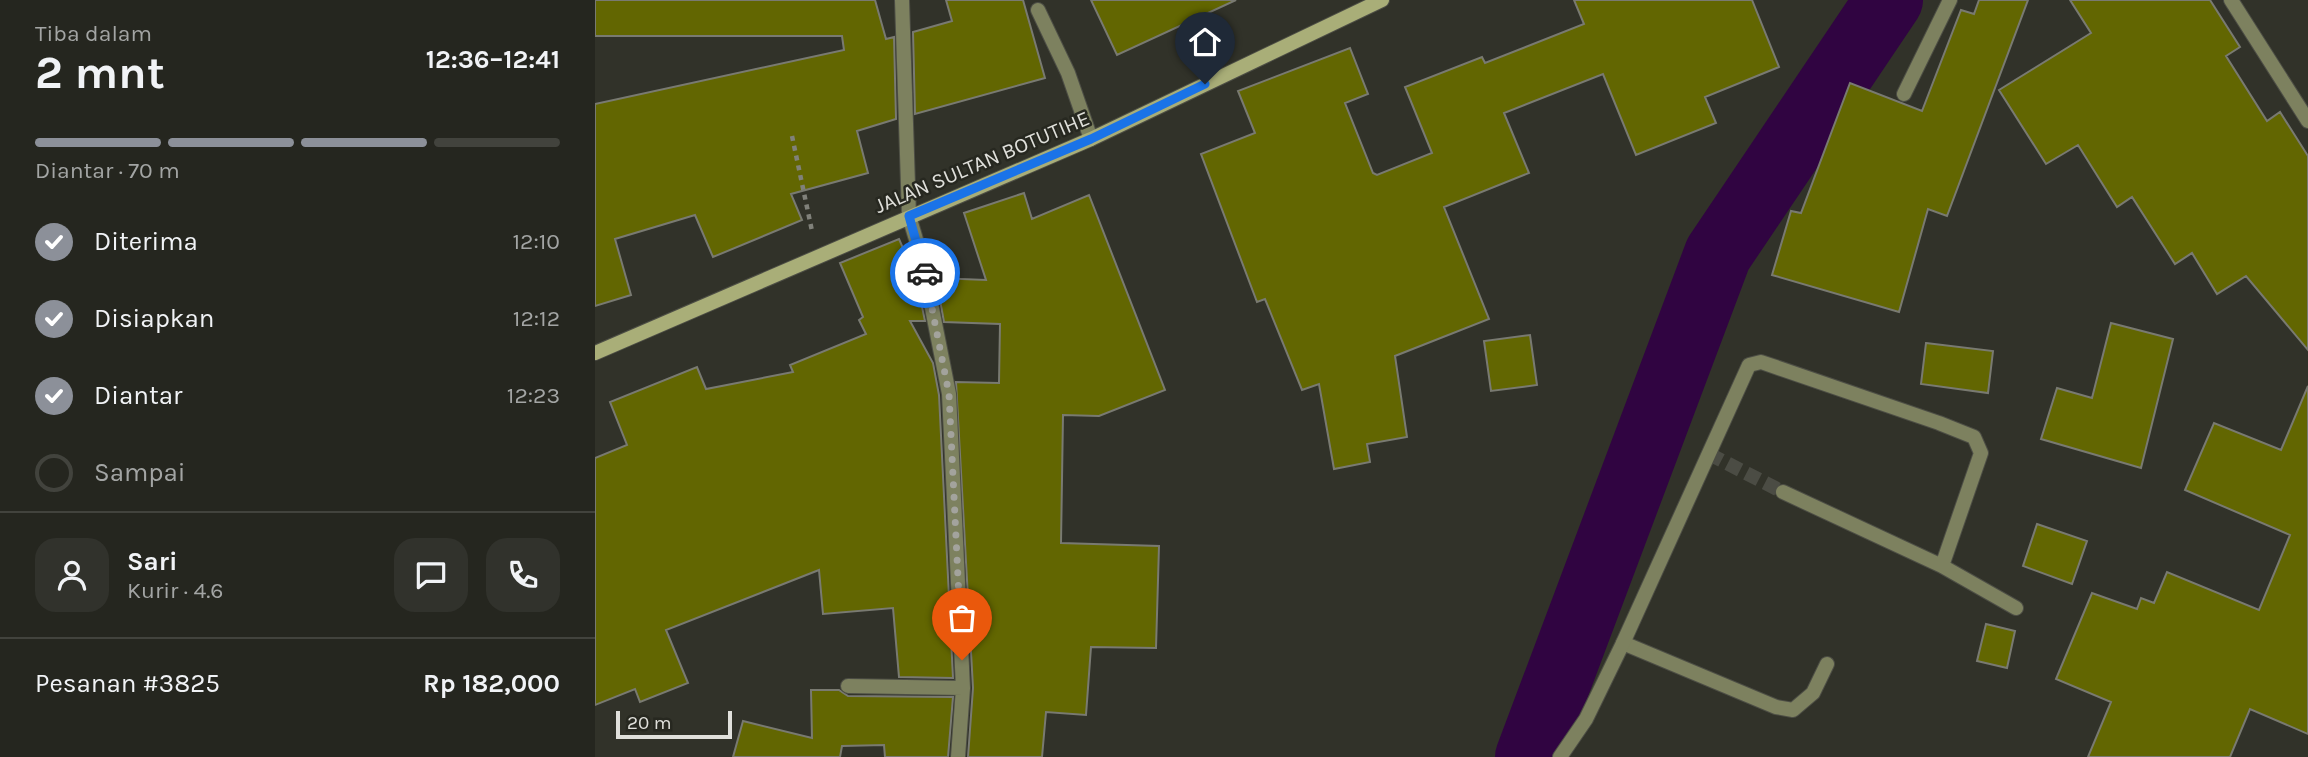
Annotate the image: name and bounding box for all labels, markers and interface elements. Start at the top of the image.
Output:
pin [1175,12.0,1235,84]
text: Tiba dalam [35,20,152,47]
icon: home [1186,23,1224,61]
text: 12:36–12:41 [426,44,560,75]
text: 2 mnt [35,46,165,100]
street label: JALAN SULTAN BOTUTIHE [871,106,1093,218]
text: Diantar · 70 m [35,157,180,184]
icon: check [35,223,73,261]
text: Diterima [94,226,198,257]
text: 12:10 [513,228,560,255]
courier [890,238,960,308]
icon: car [906,254,944,292]
icon: check [35,300,73,338]
text: Disiapkan [94,303,214,334]
text: 12:12 [513,305,560,332]
icon: check [35,377,73,415]
text: Diantar [94,380,182,411]
text: 12:23 [507,382,560,409]
text: Sampai [94,457,186,488]
button: person [35,538,109,612]
button: chat [394,538,468,612]
button: phone [486,538,560,612]
text: Sari [127,546,178,577]
text: Kurir · 4.6 [127,577,224,604]
pin [932,588,992,660]
icon: bag [943,599,981,637]
text: Pesanan #3825 [35,668,220,699]
text: Rp 182,000 [423,668,560,699]
scale bar [616,708,731,740]
text: 20 m [627,712,672,734]

